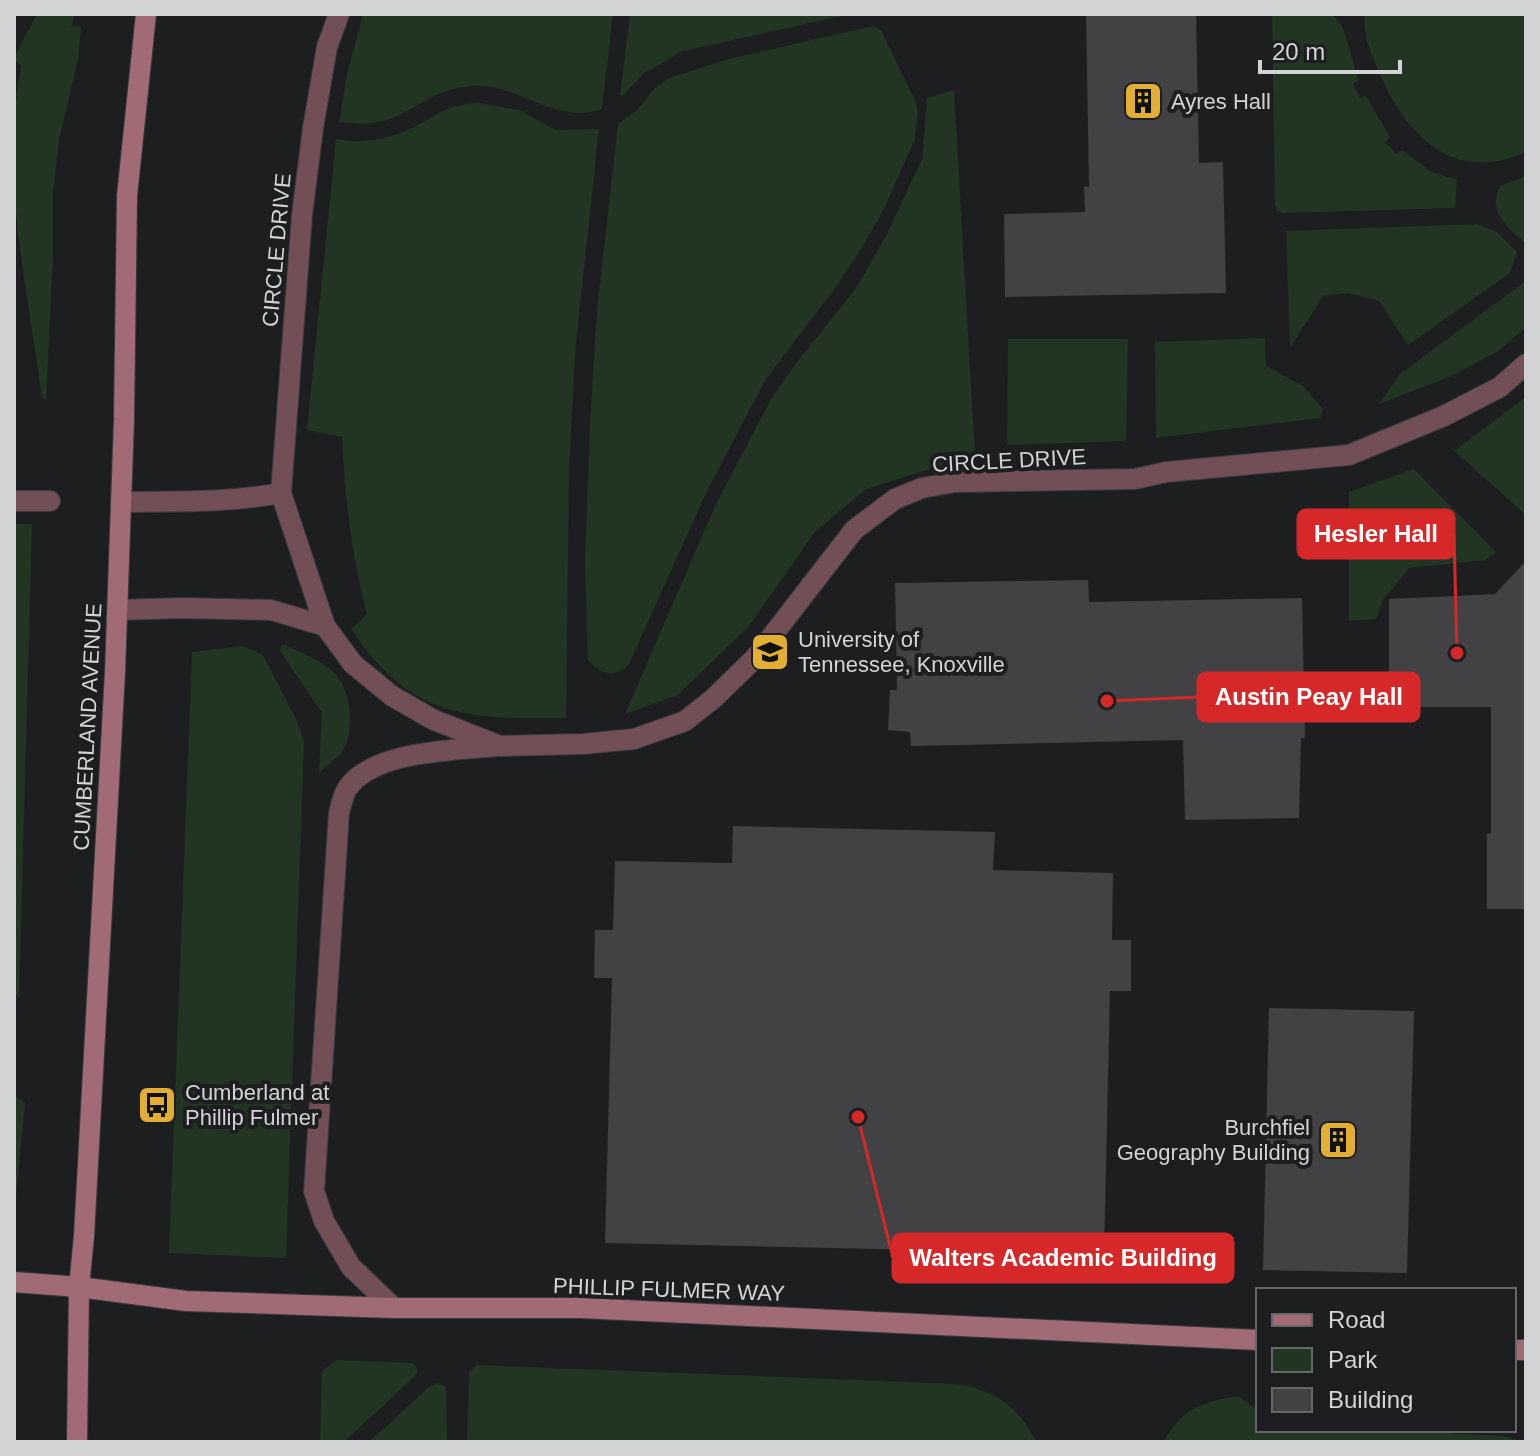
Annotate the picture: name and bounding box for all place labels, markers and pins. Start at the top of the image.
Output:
building icon: Ayres Hall [1122,80,1164,122]
place label: Ayres Hall [1171,89,1271,114]
callout: Hesler Hall [1298,510,1454,558]
place label: University of Tennessee, Knoxville [798,627,1005,677]
school or university icon: University of Tennessee, Knoxville [749,631,791,673]
callout: Austin Peay Hall [1198,673,1419,721]
place label: Cumberland at Phillip Fulmer [185,1080,329,1130]
bus stop icon: Cumberland at Phillip Fulmer [136,1084,178,1126]
place label: Burchfiel Geography Building [1117,1115,1310,1165]
building icon: Burchfiel Geography Building [1317,1119,1359,1161]
callout: Walters Academic Building [893,1234,1233,1282]

